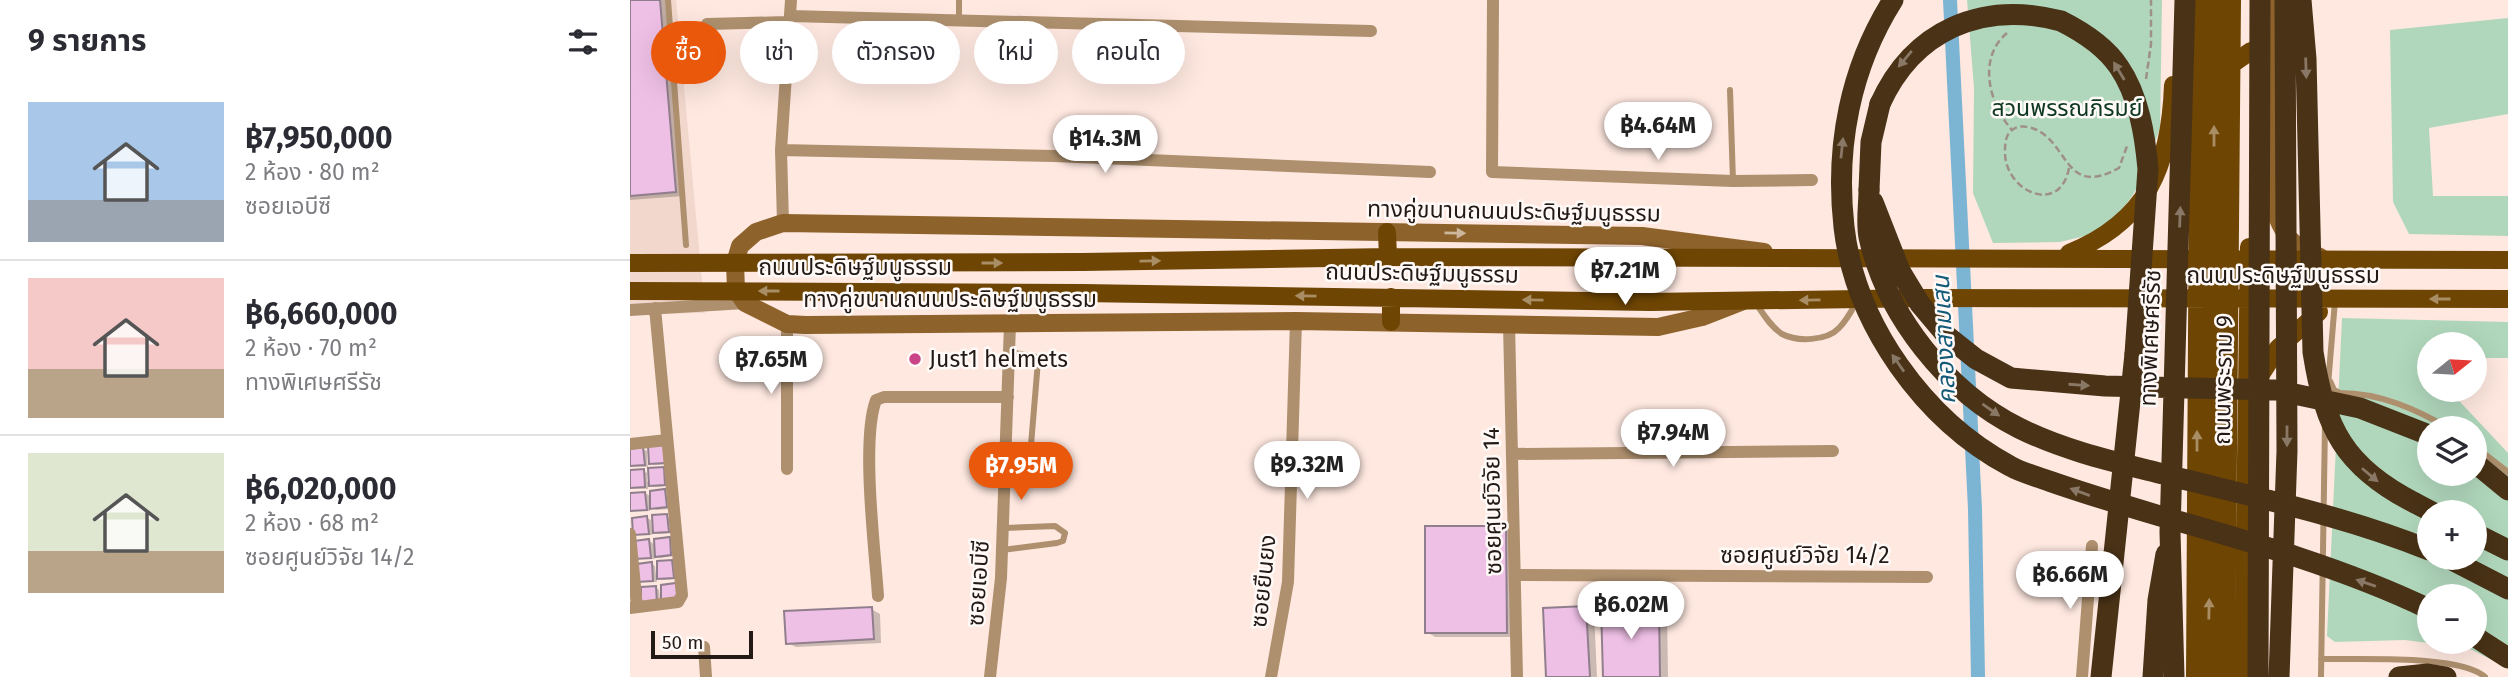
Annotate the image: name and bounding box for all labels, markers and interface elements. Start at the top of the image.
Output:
chip: ซื้อ [651,21,726,84]
chip: เช่า [740,21,818,84]
chip: ตัวกรอง [832,21,960,84]
chip: ใหม่ [974,21,1058,84]
chip: คอนโด [1072,21,1185,84]
text: 9 รายการ [28,23,146,59]
icon: filters [564,23,602,61]
one-way arrow [1898,50,1913,68]
one-way arrow [2300,57,2312,79]
one-way arrow [2113,61,2126,81]
park label: สวนพรรณภิรมย์ [1992,94,2143,122]
pin: ฿4.64M [1601,102,1715,162]
text: ฿4.64M [1620,111,1696,139]
pin: ฿14.3M [1048,116,1162,175]
text: ฿7,950,000 [245,120,393,156]
text: ฿14.3M [1069,124,1141,152]
one-way arrow [2208,125,2220,147]
icon: home [84,130,168,214]
one-way arrow [1837,137,1848,159]
text: 2 ห้อง · 80 m² [245,158,380,186]
text: ซอยเอบีซี [245,192,331,220]
street label: ทางคู่ขนานถนนประดิษฐ์มนูธรรม [1367,194,1661,229]
one-way arrow [2174,206,2186,228]
one-way arrow [1444,227,1466,239]
pin: ฿7.21M [1568,247,1682,307]
street label: ถนนประดิษฐ์มนูธรรม [758,253,952,282]
one-way arrow [1140,256,1162,267]
text: ฿7.21M [1590,256,1660,284]
one-way arrow [981,257,1003,269]
street label: ถนนประดิษฐ์มนูธรรม [1325,257,1519,290]
street label: ถนนประดิษฐ์มนูธรรม [2186,261,2380,290]
street label: ทางพิเศษศรีรัช [2134,269,2166,407]
water label: คลองสามเสน [1927,274,1961,405]
one-way arrow [758,285,780,297]
street label: ทางคู่ขนานถนนประดิษฐ์มนูธรรม [803,285,1097,314]
one-way arrow [1294,290,1316,302]
one-way arrow [2429,293,2451,305]
one-way arrow [1522,294,1544,306]
one-way arrow [1798,294,1820,305]
text: ฿6,660,000 [245,296,398,332]
icon: home [84,306,168,390]
street label: ถนนพระราม 9 [2208,315,2238,445]
north arrow [2417,332,2487,402]
map controls [2417,332,2487,654]
text: 2 ห้อง · 70 m² [245,334,377,362]
pin: ฿7.65M [714,336,828,396]
text: ฿7.65M [735,345,807,373]
place label: Just1 helmets [929,345,1068,373]
marker: Just1 helmets [907,351,923,367]
one-way arrow [1891,354,1905,372]
text: ทางพิเศษศรีรัช [245,368,382,396]
one-way arrow [2068,380,2090,391]
one-way arrow [1982,403,2000,417]
pin: ฿7.94M [1616,410,1730,469]
button: layers [2417,416,2487,486]
text: ฿7.94M [1637,418,1709,446]
one-way arrow [2281,425,2293,447]
street label: ซอยศูนย์วิจัย 14 [1477,427,1508,575]
one-way arrow [2191,430,2203,452]
pin: ฿7.95M [964,442,1078,502]
pin: ฿9.32M [1250,442,1364,501]
text: ฿9.32M [1270,450,1344,478]
text: ฿7.95M [985,451,1057,479]
one-way arrow [2360,468,2378,483]
text: ฿6,020,000 [245,471,396,507]
icon: home [84,481,168,565]
one-way arrow [2069,486,2090,497]
button: + [2417,500,2487,570]
text: 2 ห้อง · 68 m² [245,509,379,537]
street label: ซอยยืนยง [1244,533,1282,629]
street label: ซอยเอบีซี [961,539,995,627]
street label: ซอยศูนย์วิจัย 14/2 [1720,541,1890,570]
text: ซอยศูนย์วิจัย 14/2 [245,543,414,571]
pin: ฿6.66M [2013,552,2127,611]
text: ฿6.66M [2032,560,2108,588]
one-way arrow [2355,577,2376,588]
pin: ฿6.02M [1574,582,1688,641]
button: − [2417,584,2487,654]
text: ฿6.02M [1593,590,1669,618]
one-way arrow [2204,598,2215,620]
scale bar [651,628,752,660]
text: 50 m [662,631,703,654]

